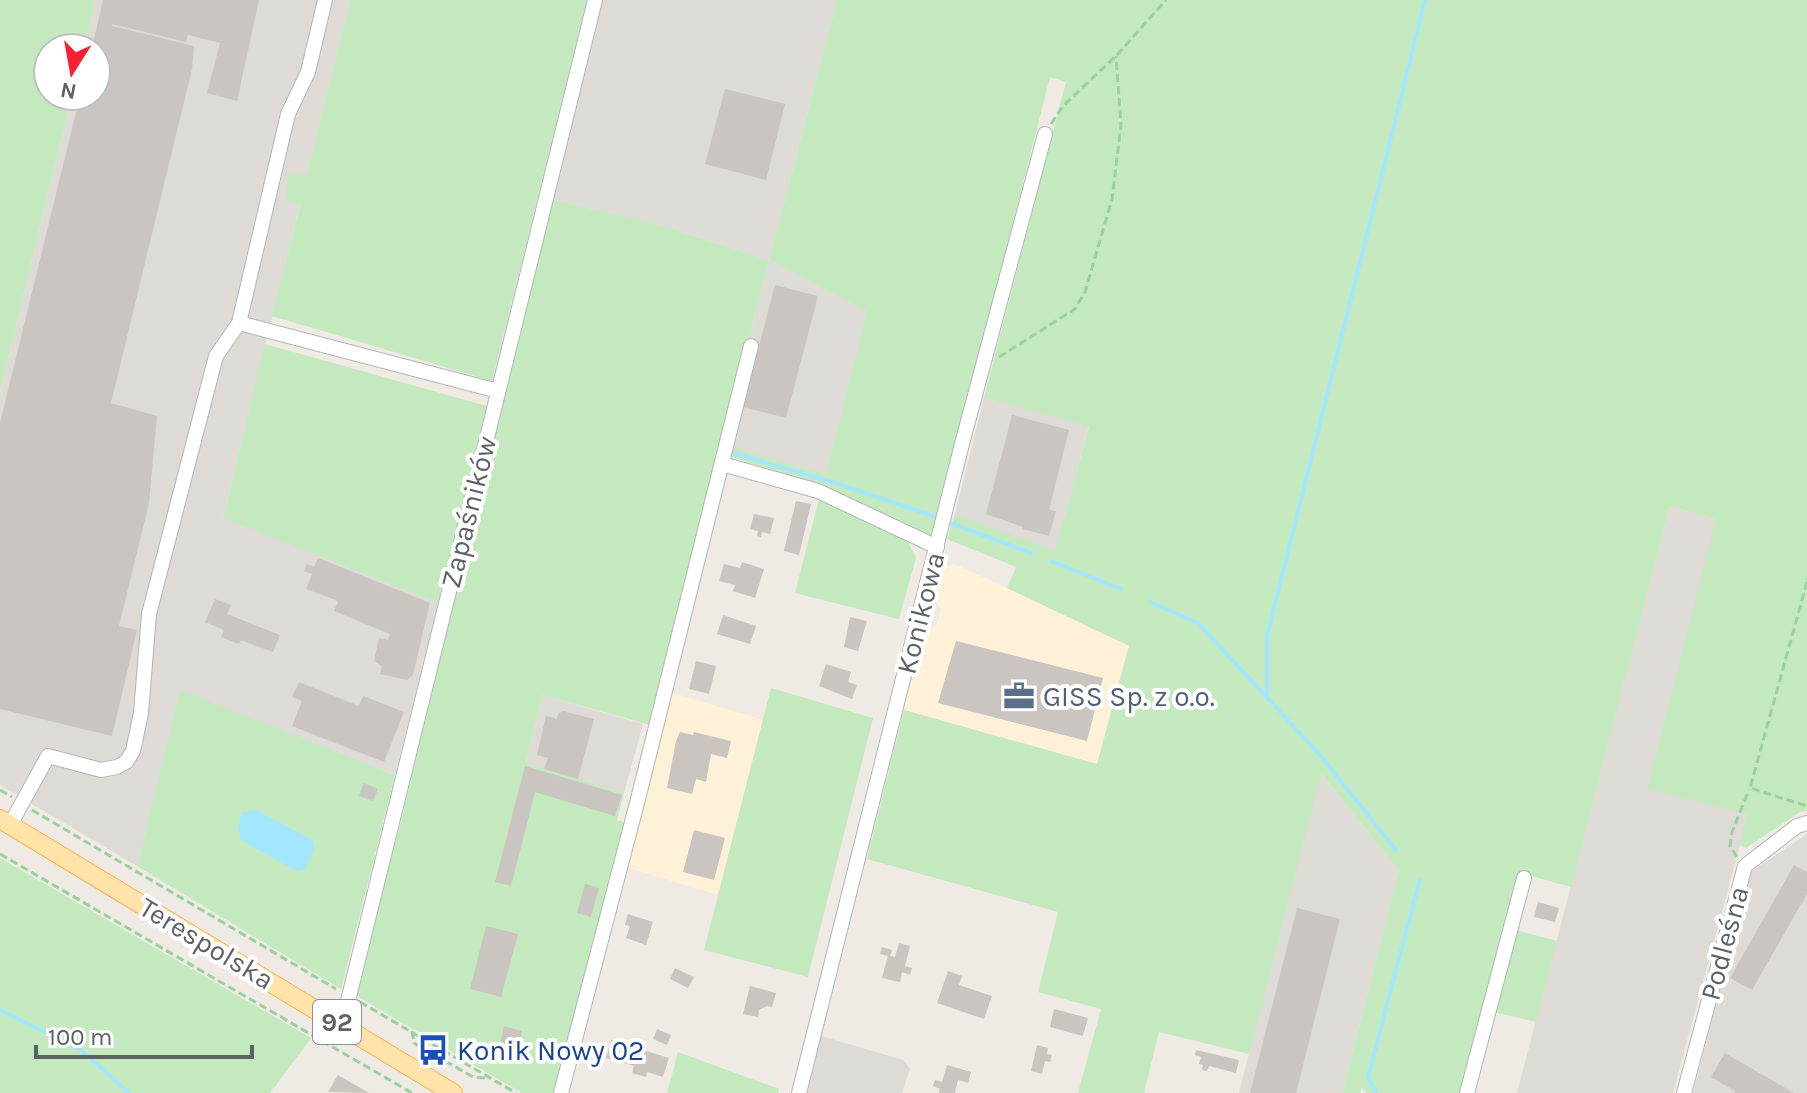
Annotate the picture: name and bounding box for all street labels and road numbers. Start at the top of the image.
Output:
street label: Zapaśników [434,433,503,591]
street label: Konikowa [889,549,952,677]
street label: Podleśna [1693,883,1756,1004]
street label: Terespolska [134,890,280,996]
road number: 92 [313,1000,361,1044]

